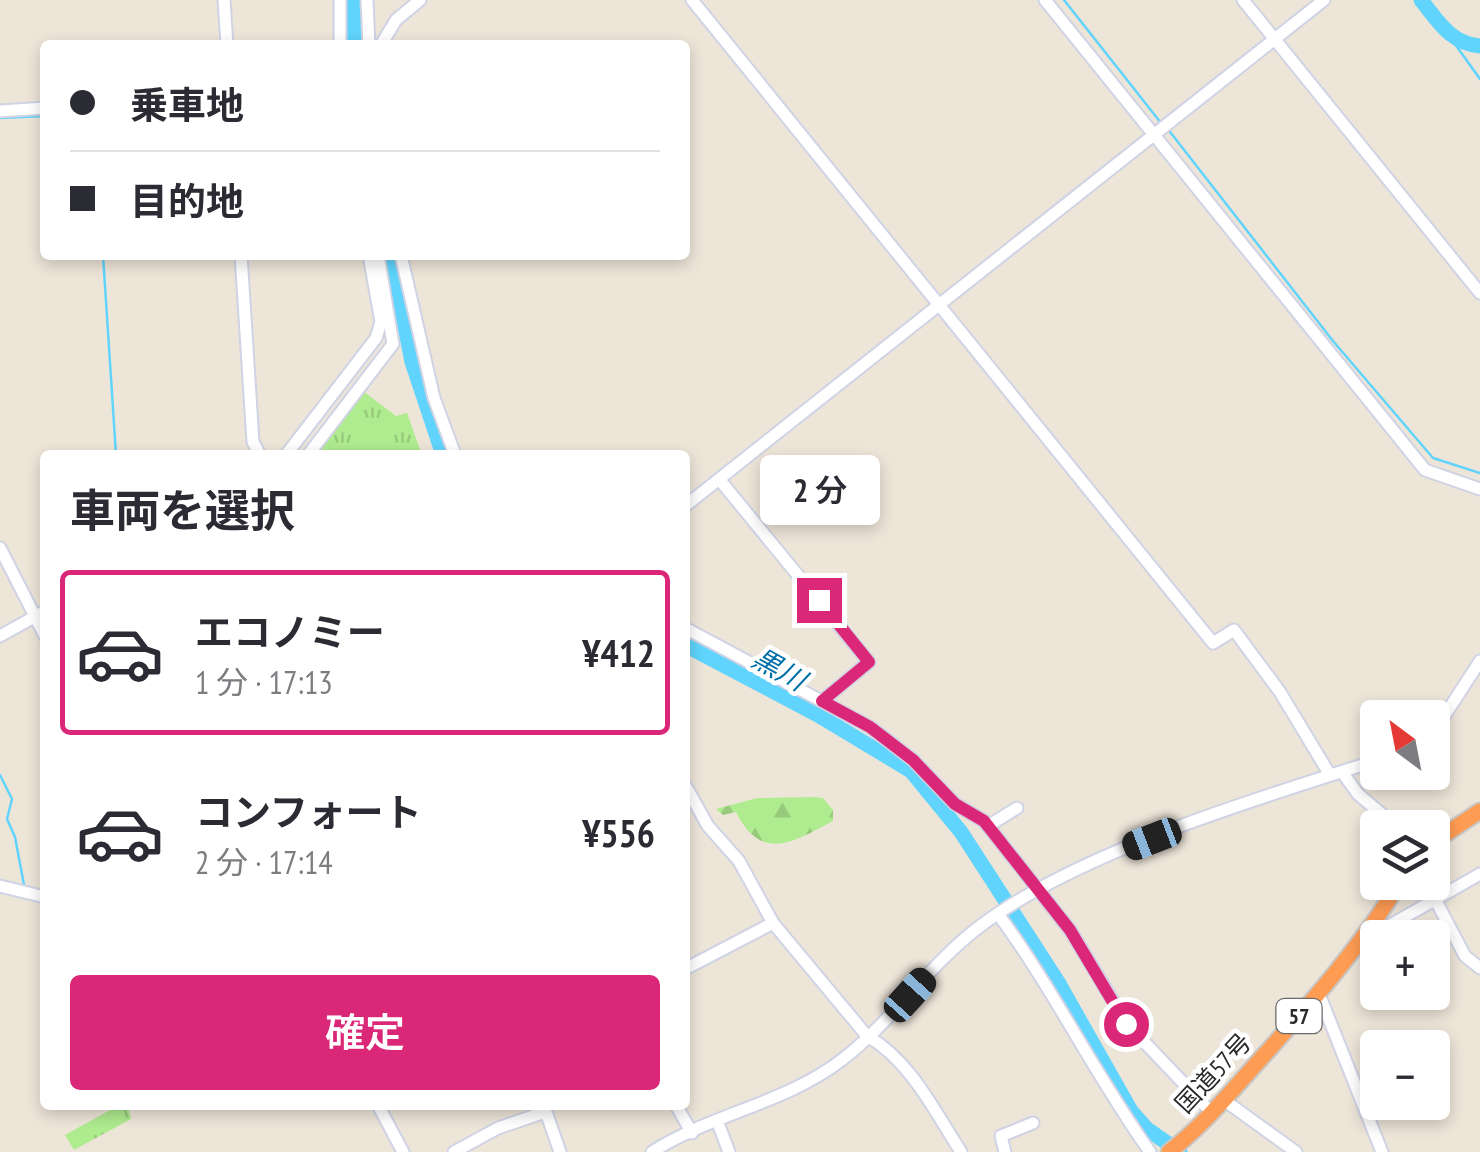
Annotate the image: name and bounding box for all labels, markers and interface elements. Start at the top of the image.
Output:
text: 乗車地 [130,80,244,129]
text: 目的地 [130,176,244,225]
callout: 2 分 [759,455,879,525]
text: 2 分 [793,469,847,511]
text: 車両を選択 [70,481,295,539]
route end [797,578,842,623]
text: エコノミー [195,607,385,656]
icon: car [75,608,165,698]
text: ¥412 [582,628,655,677]
water label: 黒川 [746,639,815,700]
text: 1 分 · 17:13 [195,661,333,703]
north arrow [1360,700,1450,790]
map controls [1360,700,1450,1120]
text: コンフォート [195,787,422,836]
icon: car [75,788,165,878]
text: ¥556 [582,808,655,857]
button: layers [1360,810,1450,900]
car [1119,814,1185,864]
text: 2 分 · 17:14 [195,841,333,883]
button: + [1360,920,1450,1010]
car [879,963,941,1027]
button: 確定 [70,975,660,1090]
road number: 57 [1276,999,1322,1033]
route start [1104,1002,1149,1047]
street label: 国道57号 [1168,1026,1258,1120]
button: − [1360,1030,1450,1120]

